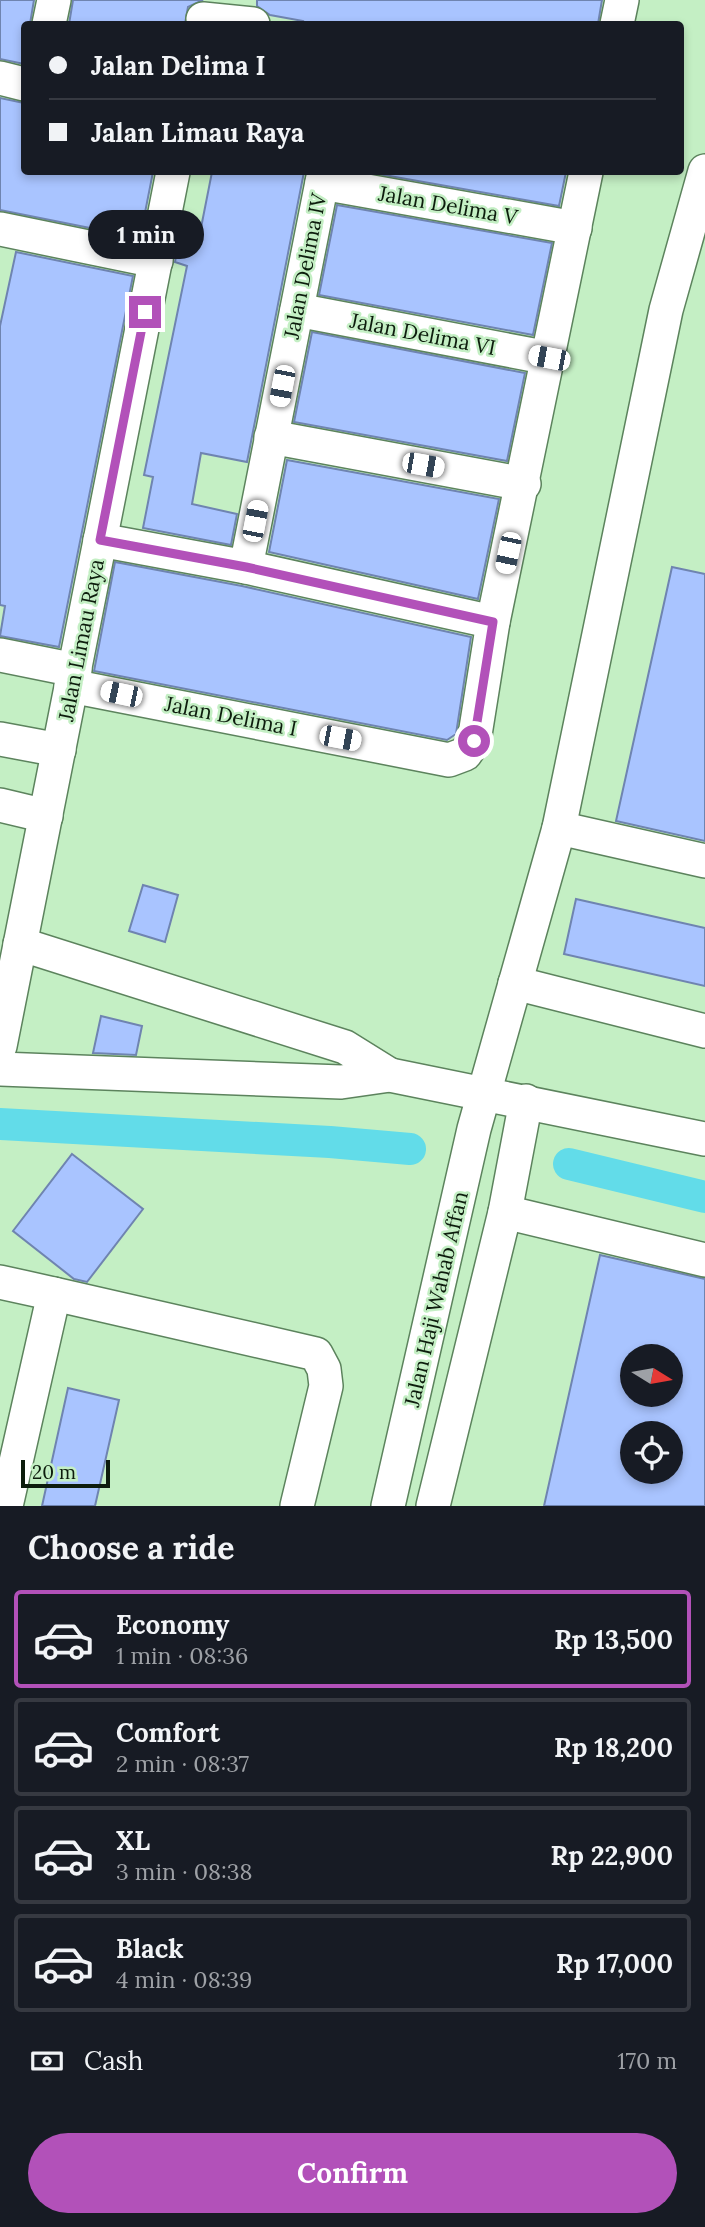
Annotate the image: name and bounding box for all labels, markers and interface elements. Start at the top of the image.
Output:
text: Jalan Delima I [91,49,266,82]
text: Jalan Limau Raya [91,116,304,149]
street label: Jalan Delima V [375,179,521,231]
street label: Jalan Delima IV [277,190,333,342]
callout: 1 min [87,210,203,260]
text: 1 min [117,220,175,249]
route end [129,296,161,328]
street label: Jalan Delima VI [347,306,498,361]
car [527,344,572,372]
car [268,363,297,409]
car [401,451,446,479]
car [241,498,270,544]
car [494,530,523,576]
street label: Jalan Limau Raya [52,557,110,724]
car [99,679,144,709]
street label: Jalan Delima I [162,690,299,742]
car [318,724,363,752]
route start [458,725,490,757]
street label: Jalan Haji Wahab Affan [398,1188,474,1410]
north arrow [620,1344,682,1407]
map controls [620,1344,683,1484]
button: locate [620,1421,683,1484]
scale bar [21,1457,110,1489]
text: 20 m [32,1460,76,1484]
text: Choose a ride [28,1527,235,1568]
icon: car [32,1608,95,1671]
text: Economy [116,1608,229,1641]
text: Rp 13,500 [554,1623,673,1656]
text: 1 min · 08:36 [116,1641,248,1670]
icon: car [32,1716,95,1779]
text: Comfort [116,1716,220,1749]
text: Rp 18,200 [554,1731,673,1764]
text: 2 min · 08:37 [116,1749,249,1778]
icon: car [32,1824,95,1887]
text: XL [116,1824,150,1857]
text: Rp 22,900 [551,1839,673,1872]
text: 3 min · 08:38 [116,1857,252,1886]
icon: car [32,1932,95,1995]
text: Black [116,1932,184,1965]
text: Rp 17,000 [556,1947,673,1980]
text: 4 min · 08:39 [116,1965,252,1994]
icon: cash [28,2042,66,2080]
text: Cash [84,2044,143,2077]
text: 170 m [617,2046,677,2075]
button: Confirm [28,2133,677,2213]

